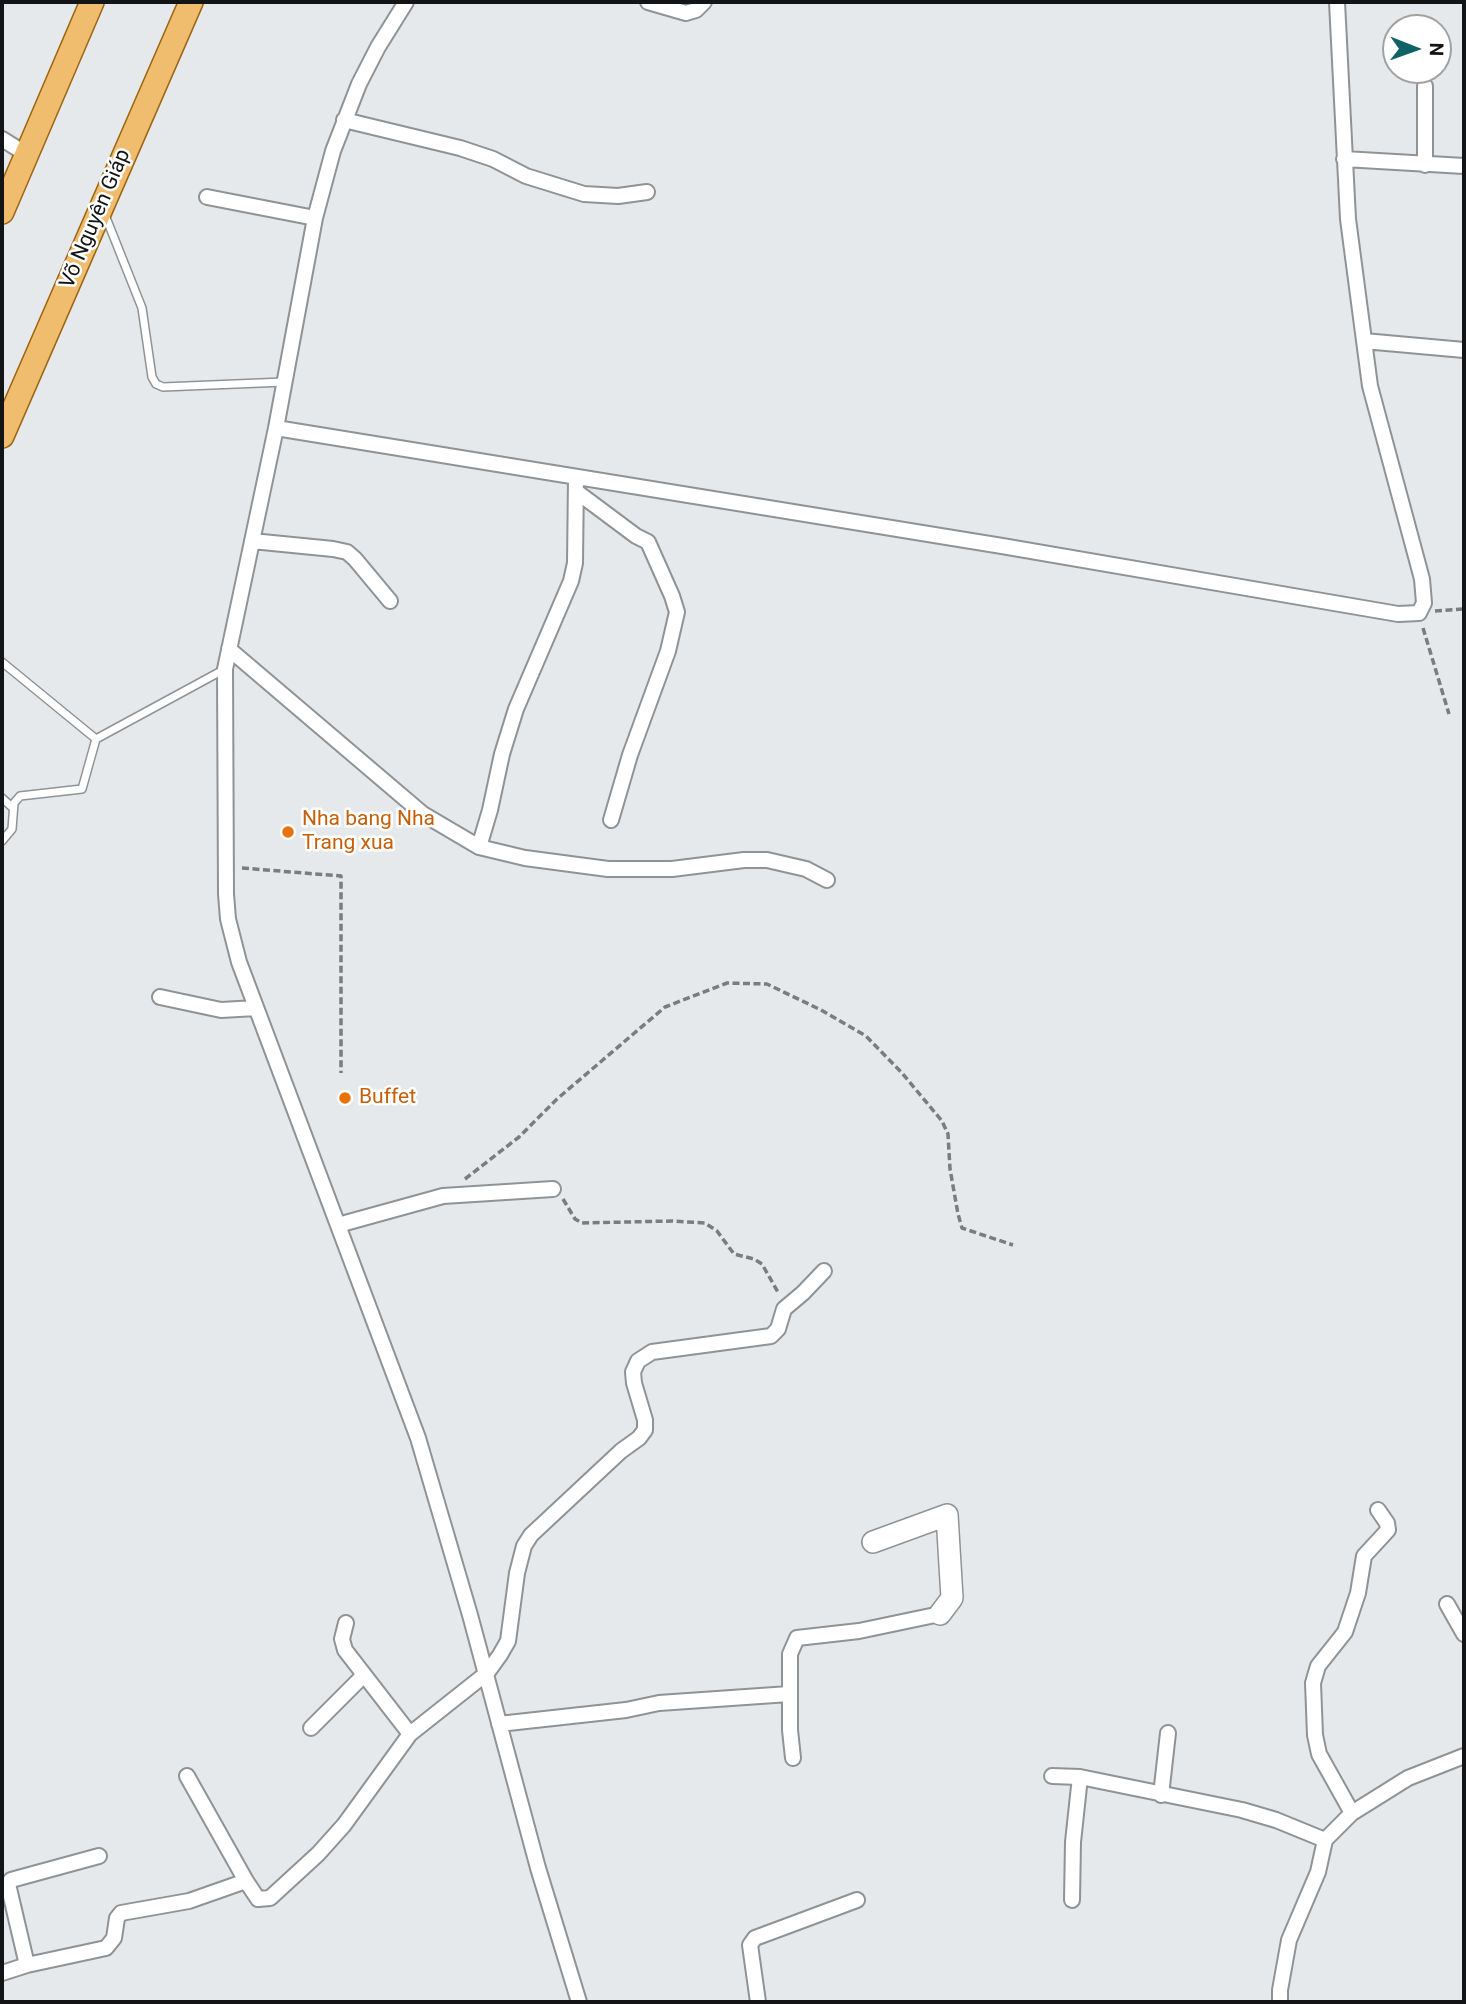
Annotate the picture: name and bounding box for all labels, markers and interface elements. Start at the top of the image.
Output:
north arrow [1382,14,1452,84]
text: N [1425,42,1448,56]
street label: Võ Nguyên Giáp [55,146,137,292]
place label: Nha bang Nha Trang xua [302,807,435,857]
marker: Nha bang Nha Trang xua [280,824,296,840]
place label: Buffet [359,1085,416,1111]
marker: Buffet [337,1090,353,1106]

